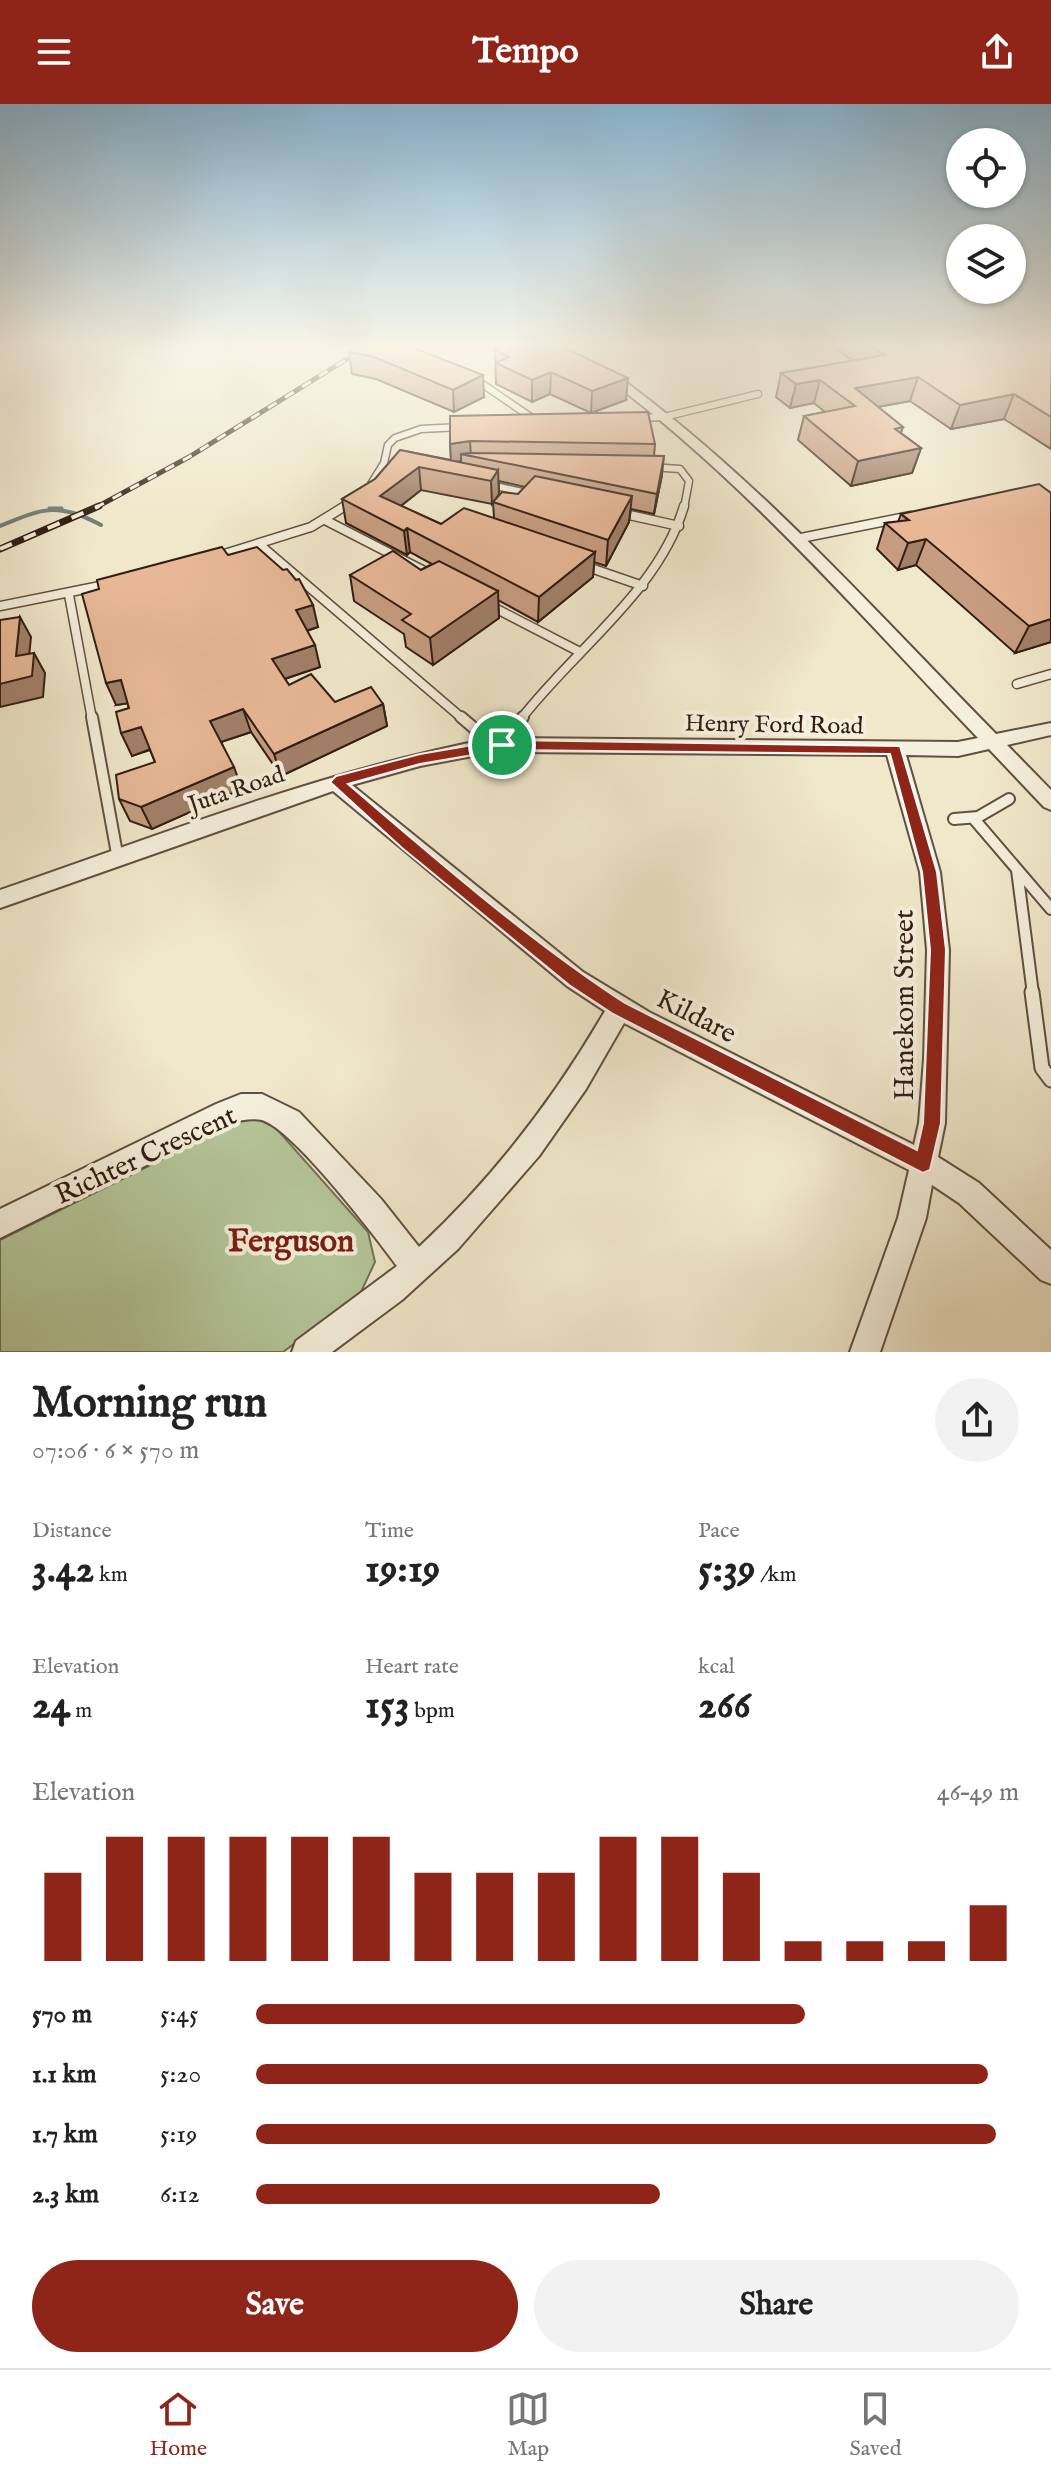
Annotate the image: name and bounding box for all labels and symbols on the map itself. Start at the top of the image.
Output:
street label: Henry Ford Road [684,708,864,743]
pin [468,711,536,779]
street label: Juta Road [181,759,289,822]
street label: Hanekom Street [888,909,923,1101]
street label: Kildare [650,982,742,1052]
street label: Richter Crescent [50,1099,243,1214]
district label: Ferguson [228,1222,354,1263]

